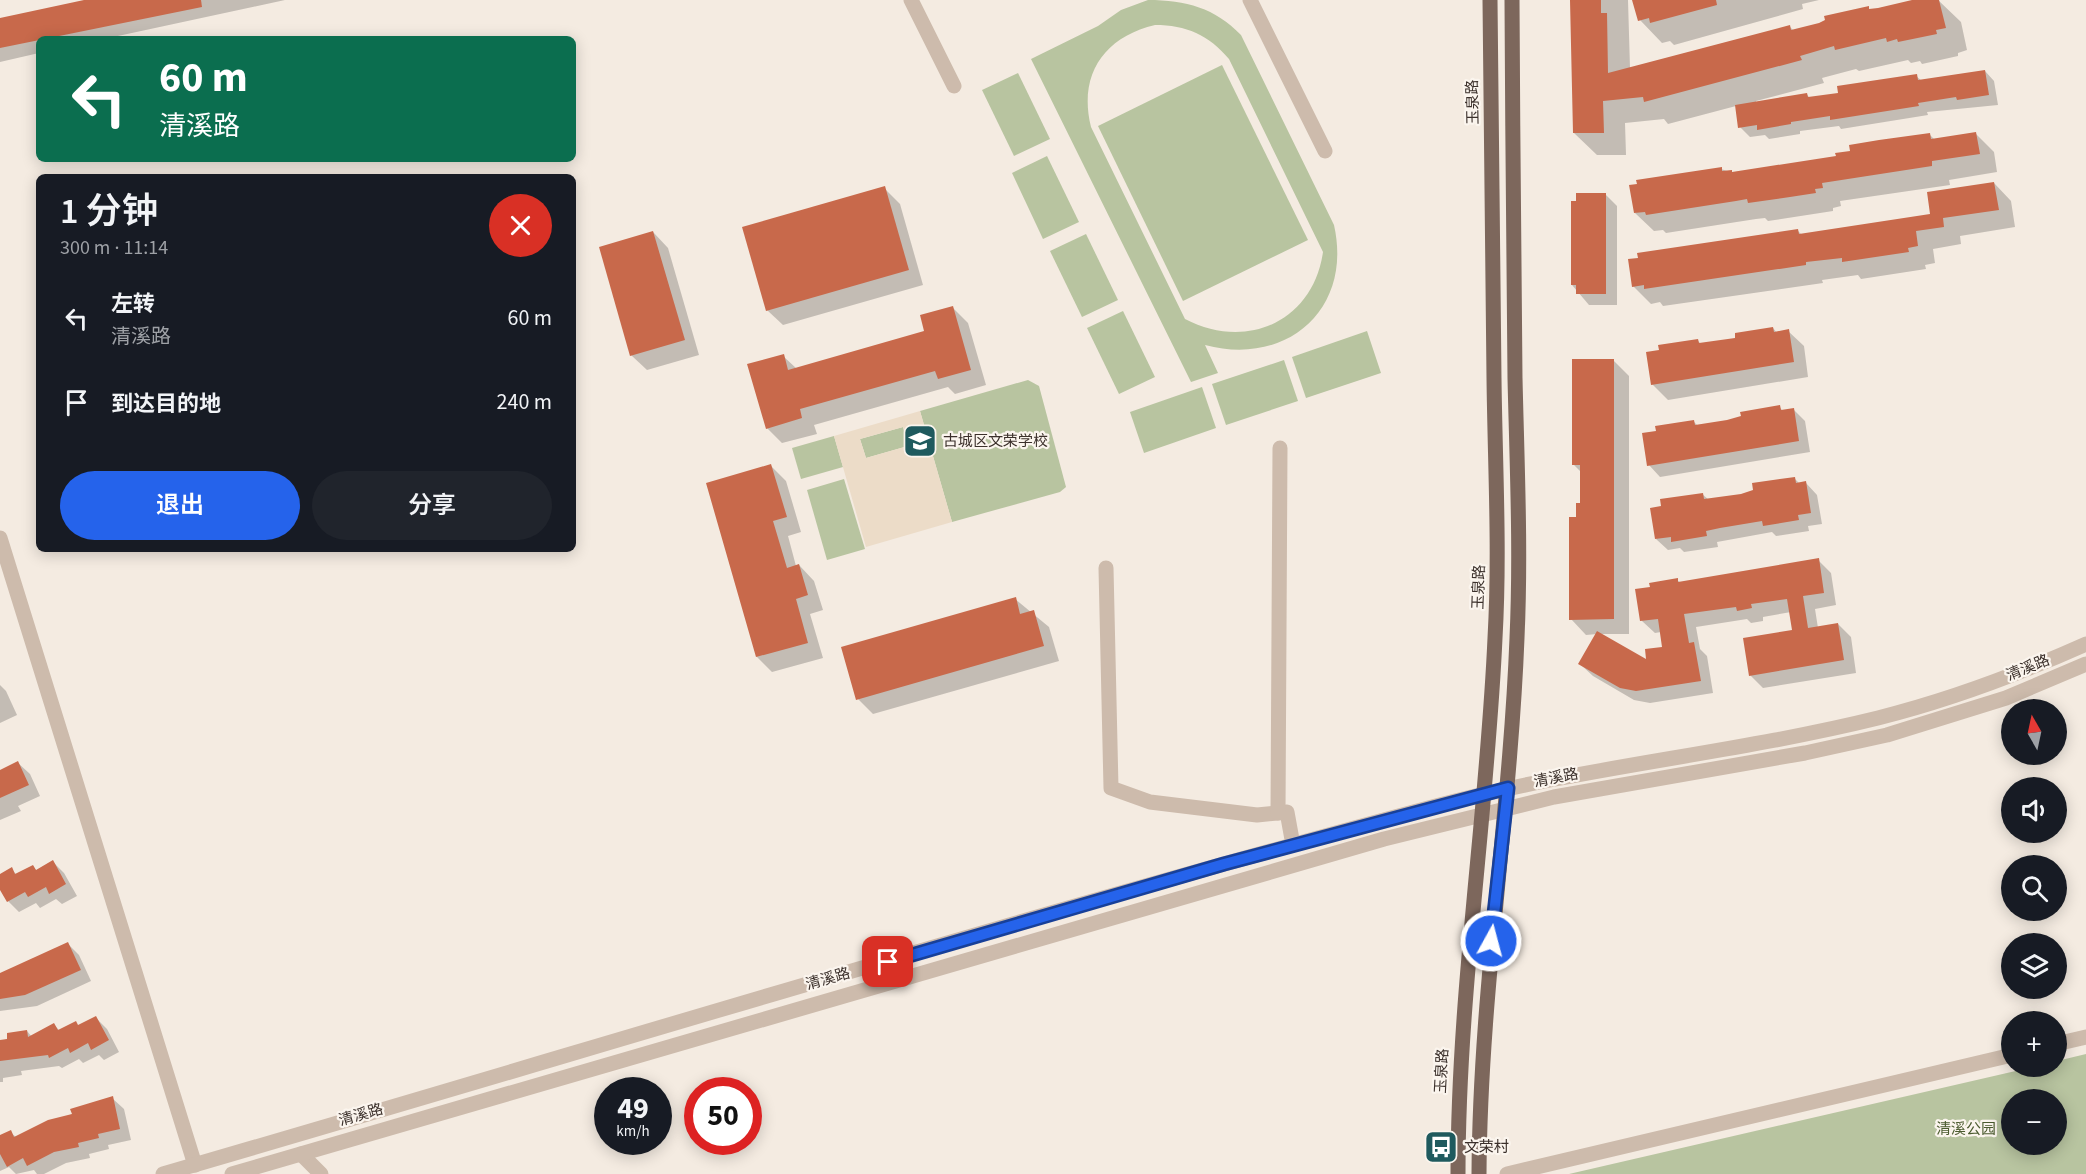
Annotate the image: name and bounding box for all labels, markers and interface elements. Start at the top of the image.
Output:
text: 60 m [159,48,248,108]
icon: left [60,60,138,138]
street label: 玉泉路 [1462,79,1484,125]
text: 清溪路 [159,107,240,146]
text: 1 分钟 [60,186,158,237]
button: close [489,194,552,257]
text: 300 m · 11:14 [60,234,168,262]
text: 左转 [111,288,155,320]
icon: left [60,302,93,335]
text: 60 m [507,302,552,334]
text: 清溪路 [111,323,171,351]
icon: arrive [60,386,93,419]
text: 240 m [497,386,552,418]
text: 到达目的地 [111,388,221,420]
school or university icon: 古城区文荣学校 [902,423,938,459]
place label: 古城区文荣学校 [943,431,1048,452]
button: 退出 [60,471,300,540]
button: 分享 [312,471,552,540]
street label: 玉泉路 [1468,564,1490,610]
street label: 清溪路 [2003,650,2053,686]
north arrow [2001,699,2067,765]
map controls [2001,699,2067,1155]
street label: 清溪路 [1532,763,1580,793]
button: sound [2001,777,2067,843]
button: search [2001,855,2067,921]
position arrow [1459,909,1523,973]
button: layers [2001,933,2067,999]
pin [862,936,913,987]
icon: arrive [871,945,904,978]
street label: 清溪路 [803,963,853,995]
button: + [2001,1011,2067,1077]
street label: 玉泉路 [1430,1048,1454,1094]
speed limit sign: 50 [684,1077,762,1155]
text: 49 [617,1087,649,1130]
button: − [2001,1089,2067,1155]
street label: 清溪路 [336,1099,386,1131]
park label: 清溪公园 [1936,1119,1996,1140]
text: km/h [616,1121,650,1142]
bus stop icon: 文荣村 [1423,1129,1459,1165]
place label: 文荣村 [1464,1137,1509,1158]

